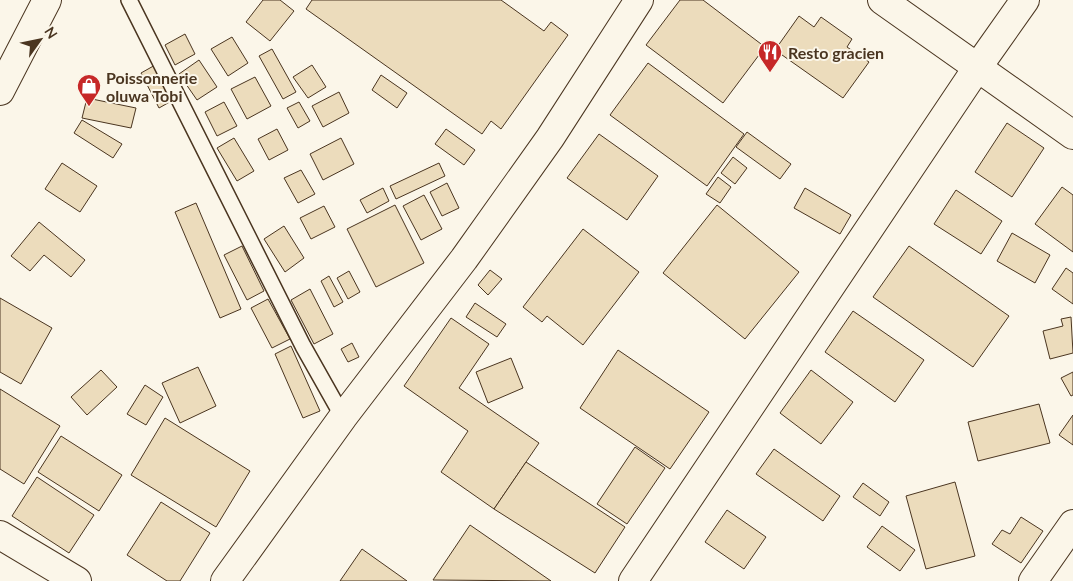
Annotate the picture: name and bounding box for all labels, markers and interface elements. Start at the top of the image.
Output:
north arrow [15,15,65,65]
text: N [41,23,61,42]
restaurant icon: Resto gracien [757,39,783,73]
place label: Resto gracien [788,43,884,62]
place label: Poissonnerie oluwa Tobi [106,68,198,105]
shop icon: Poissonnerie oluwa Tobi [76,73,102,107]

